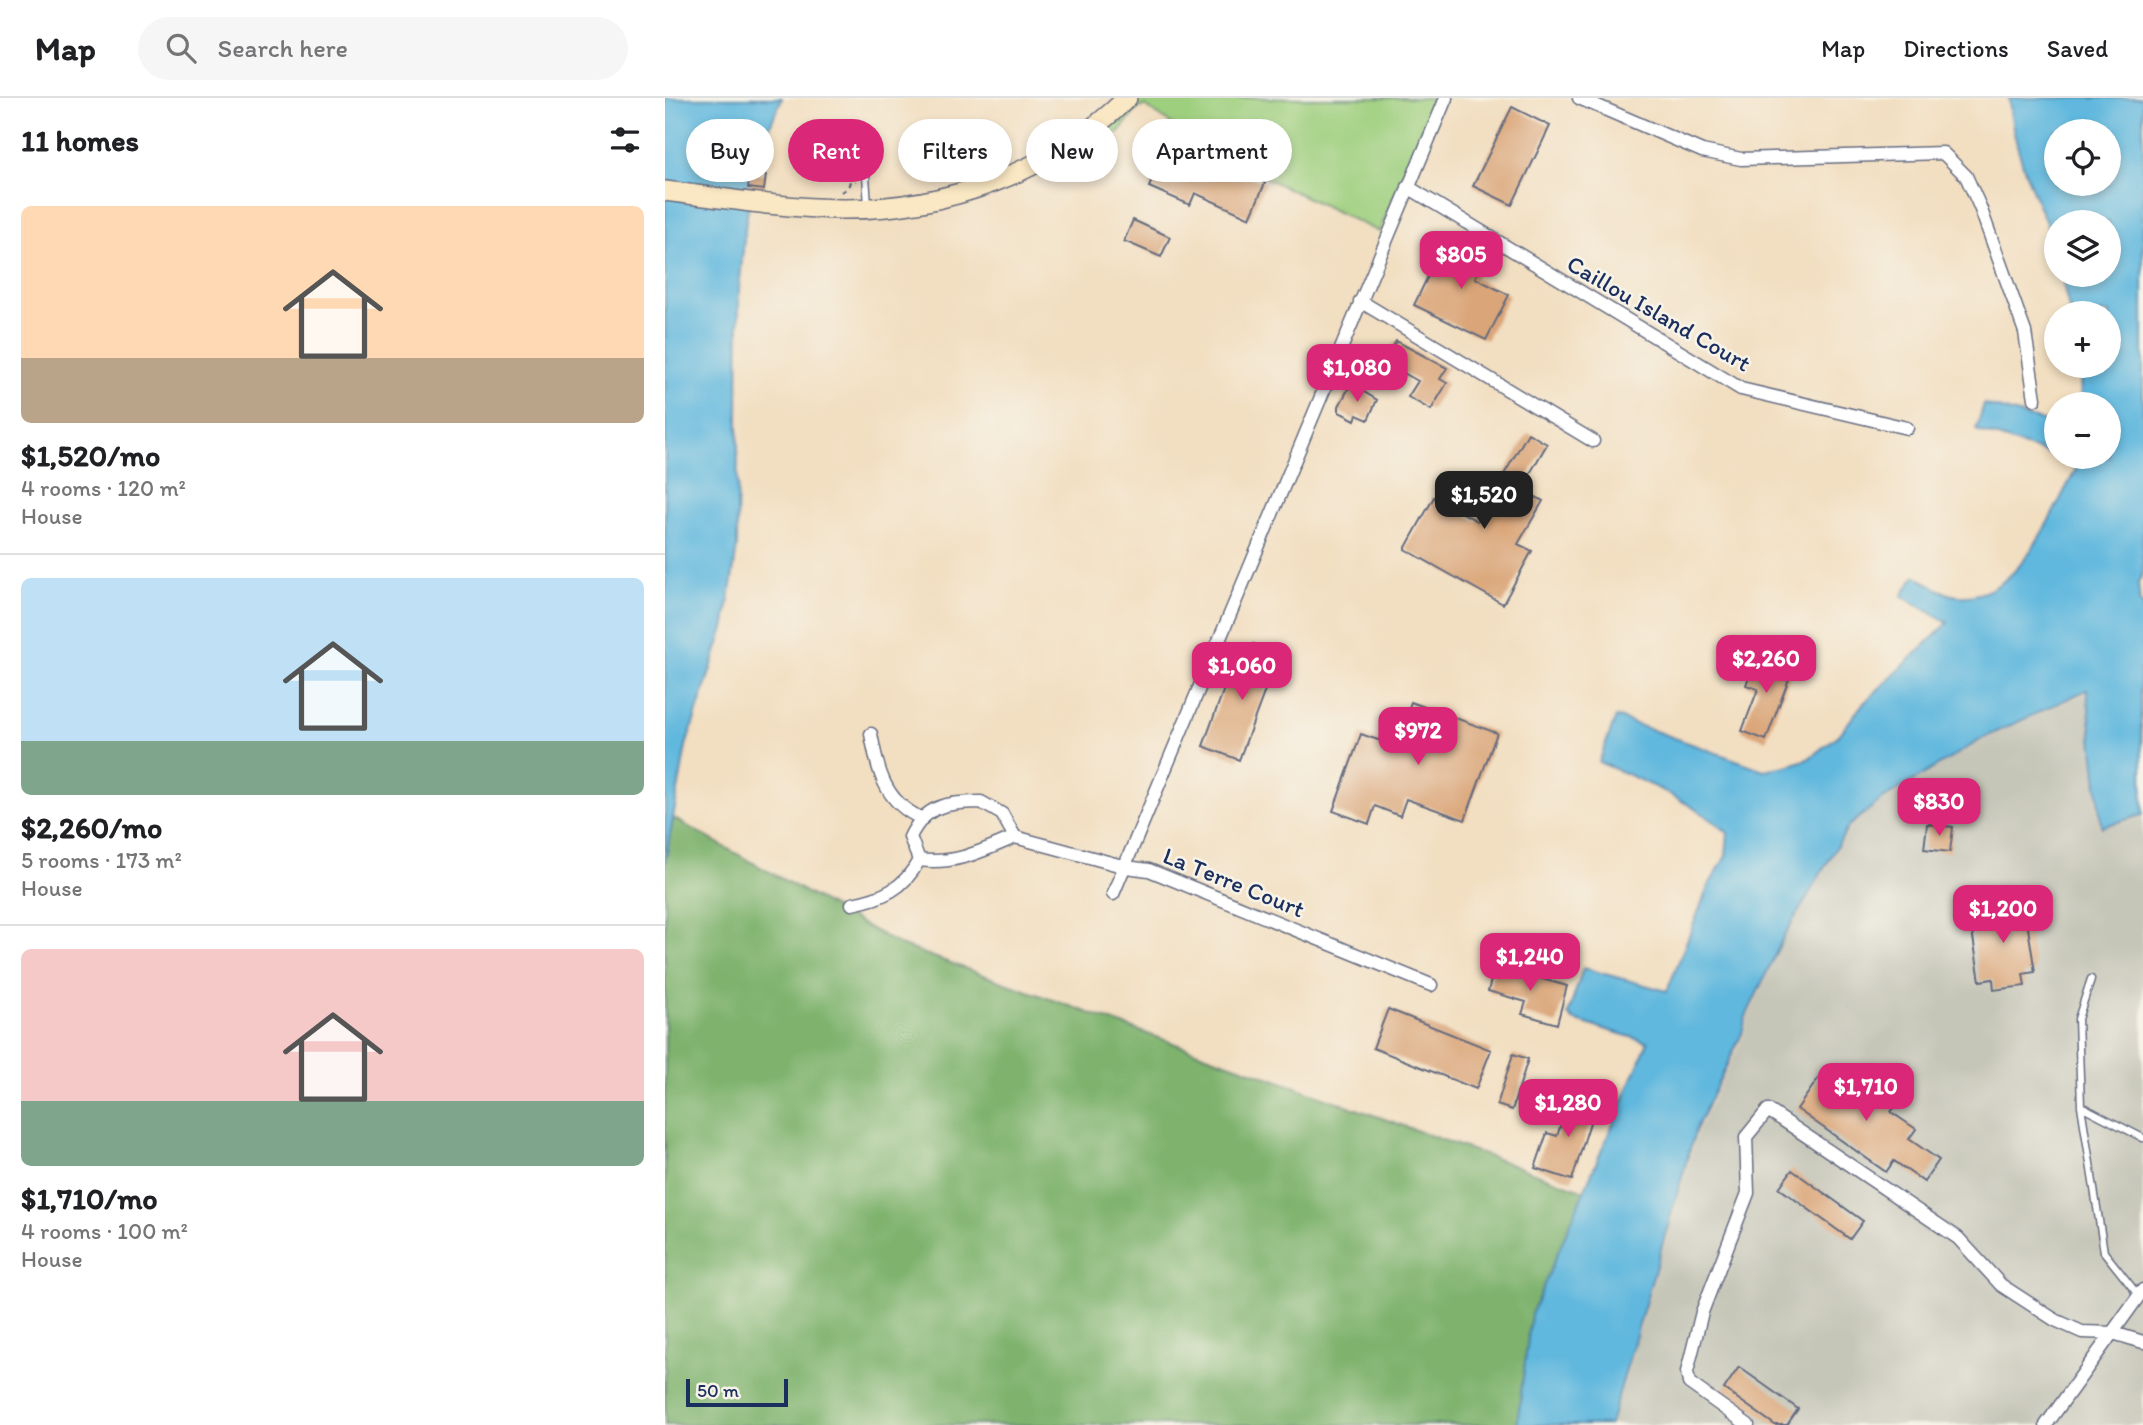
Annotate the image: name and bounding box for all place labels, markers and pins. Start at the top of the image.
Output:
pin: $805 [1420,232,1502,291]
pin: $1,080 [1300,344,1414,404]
pin: $1,520 [1427,472,1541,531]
pin: $2,260 [1709,636,1823,695]
pin: $1,060 [1185,642,1299,702]
pin: $972 [1377,708,1459,767]
pin: $830 [1898,778,1980,838]
pin: $1,200 [1946,886,2060,945]
pin: $1,240 [1473,934,1587,993]
pin: $1,710 [1809,1063,1923,1123]
pin: $1,280 [1511,1080,1625,1139]

